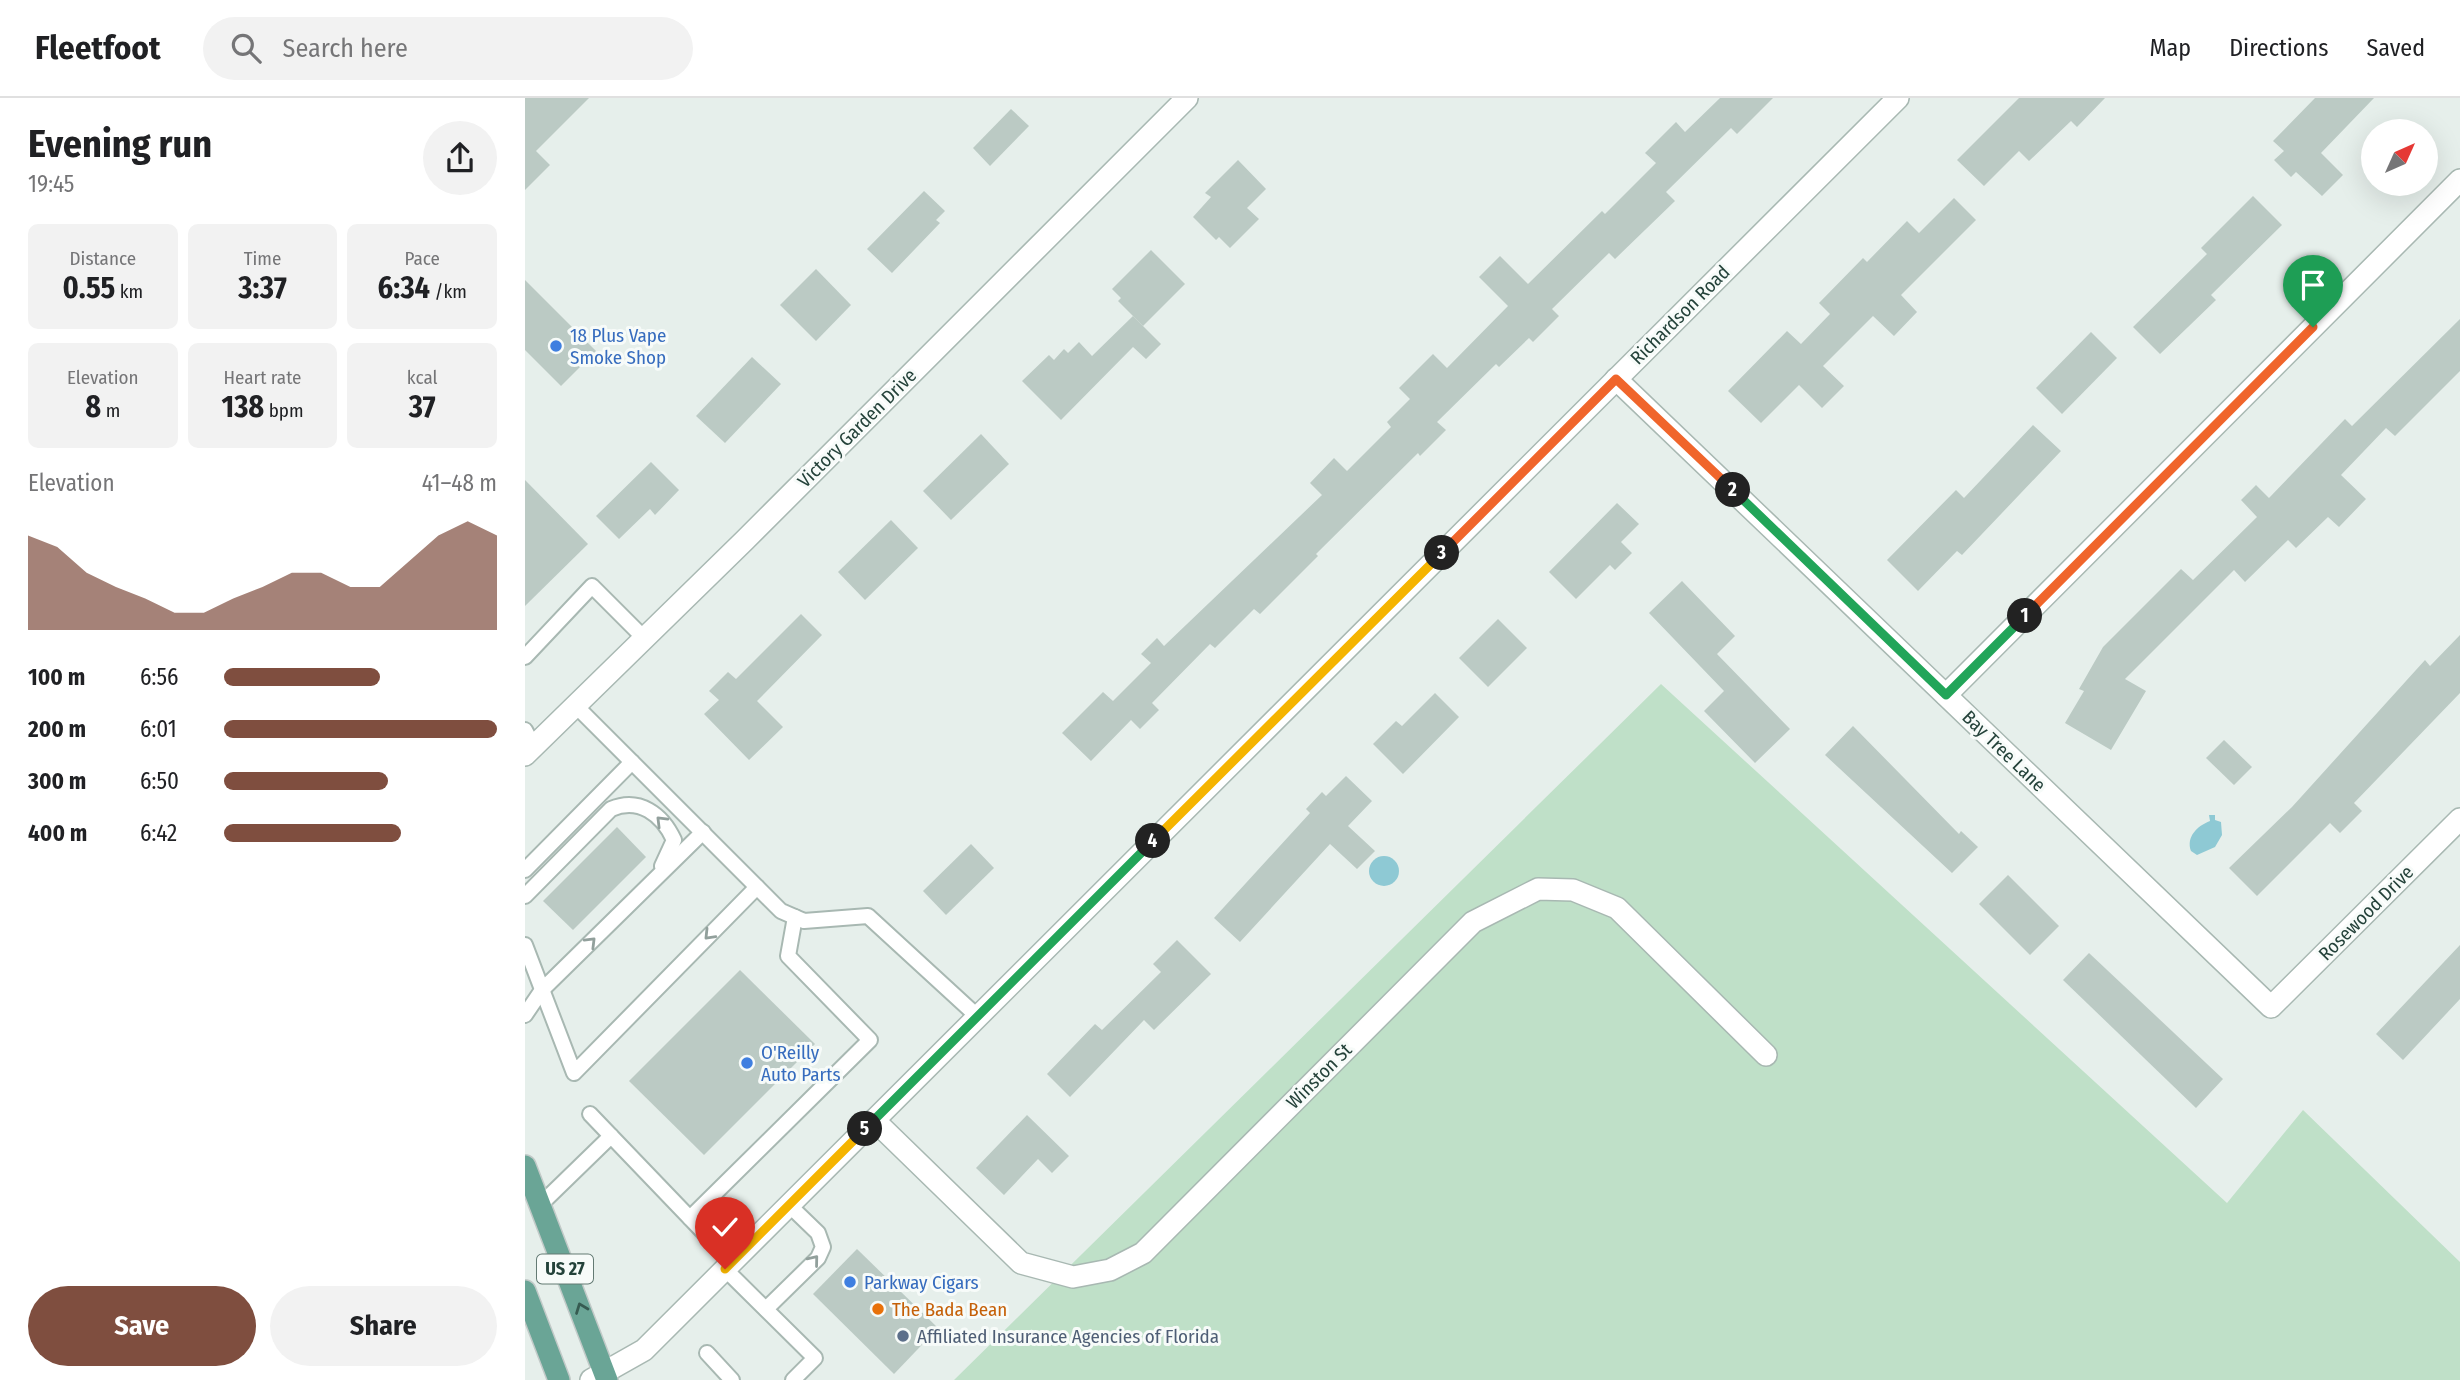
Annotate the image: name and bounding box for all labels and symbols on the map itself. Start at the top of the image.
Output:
north arrow [2361,119,2438,196]
pin [2283,255,2343,327]
street label: Richardson Road [1626,261,1734,369]
place label: 18 Plus Vape Smoke Shop [570,324,666,369]
marker: 18 Plus Vape Smoke Shop [548,338,564,354]
street label: Victory Garden Drive [793,364,921,492]
pin: 2 [1715,472,1751,508]
pin: 3 [1425,536,1459,570]
pin: 1 [2007,598,2043,634]
street label: Bay Tree Lane [1958,706,2050,796]
one-way arrow [656,816,669,829]
pin: 4 [1135,824,1171,858]
street label: Rosewood Drive [2314,861,2418,965]
one-way arrow [705,927,718,940]
one-way arrow [583,938,596,951]
street label: Winston St [1281,1038,1357,1114]
place label: O'Reilly Auto Parts [761,1041,841,1086]
marker: O'Reilly Auto Parts [739,1055,755,1071]
pin: 5 [847,1112,883,1146]
pin [695,1197,755,1269]
road number: US 27 [537,1254,593,1284]
one-way arrow [805,1256,818,1268]
place label: Parkway Cigars [864,1271,979,1294]
marker: Parkway Cigars [842,1274,858,1290]
place label: The Bada Bean [892,1298,1007,1321]
marker: The Bada Bean [870,1301,886,1317]
one-way arrow [575,1303,589,1315]
place label: Affiliated Insurance Agencies of Florida [917,1325,1219,1348]
marker: Affiliated Insurance Agencies of Florida [895,1328,911,1344]

